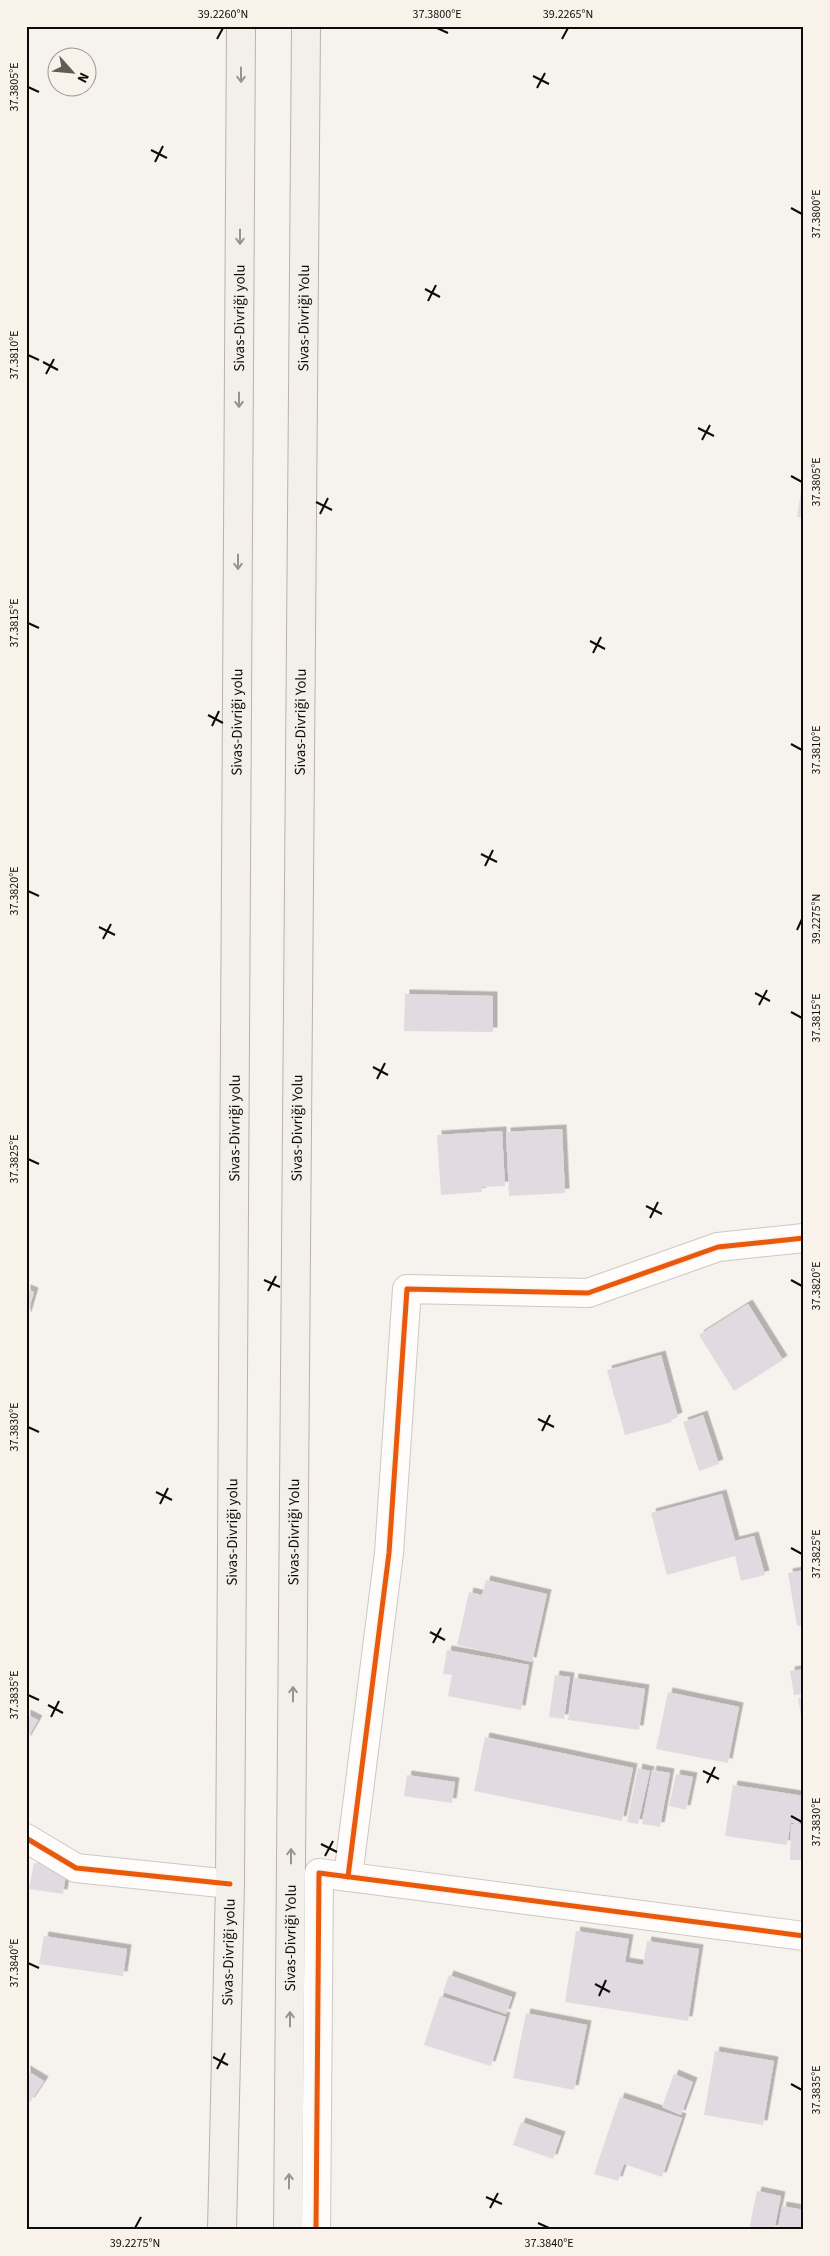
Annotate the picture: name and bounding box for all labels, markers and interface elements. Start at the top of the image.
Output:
text: 39.2260°N [198,6,248,23]
text: 37.3800°E [412,6,462,23]
text: 39.2265°N [543,6,593,23]
north arrow [48,48,98,98]
text: 37.3805°E [6,62,23,112]
one-way arrow [236,66,246,83]
text: N [72,69,94,86]
text: 37.3800°E [808,189,825,239]
one-way arrow [235,229,245,245]
street label: Sivas-Divriği yolu [229,264,251,372]
street label: Sivas-Divriği Yolu [293,265,315,372]
text: 37.3810°E [6,330,23,380]
one-way arrow [234,392,244,408]
text: 37.3805°E [808,457,825,507]
one-way arrow [233,554,243,570]
text: 37.3815°E [6,598,23,648]
street label: Sivas-Divriği yolu [227,668,248,776]
street label: Sivas-Divriği Yolu [290,669,312,776]
text: 37.3810°E [808,725,825,775]
text: 37.3820°E [6,866,23,916]
text: 39.2275°N [808,894,825,944]
text: 37.3815°E [808,993,825,1043]
street label: Sivas-Divriği yolu [224,1074,246,1182]
street label: Sivas-Divriği Yolu [287,1074,308,1182]
text: 37.3825°E [6,1134,23,1184]
text: 37.3820°E [808,1261,825,1311]
text: 37.3830°E [6,1402,23,1452]
street label: Sivas-Divriği yolu [222,1478,243,1586]
street label: Sivas-Divriği Yolu [283,1478,305,1586]
text: 37.3825°E [808,1529,825,1579]
text: 37.3835°E [6,1670,23,1720]
one-way arrow [288,1686,297,1702]
text: 37.3830°E [808,1797,825,1847]
one-way arrow [286,1848,296,1864]
street label: Sivas-Divriği Yolu [280,1884,302,1992]
street label: Sivas-Divriği yolu [217,1898,241,2006]
text: 37.3840°E [6,1938,23,1988]
one-way arrow [285,2011,295,2027]
text: 37.3835°E [808,2065,825,2115]
one-way arrow [284,2173,294,2190]
text: 39.2275°N [110,2235,160,2252]
text: 37.3840°E [524,2235,574,2252]

